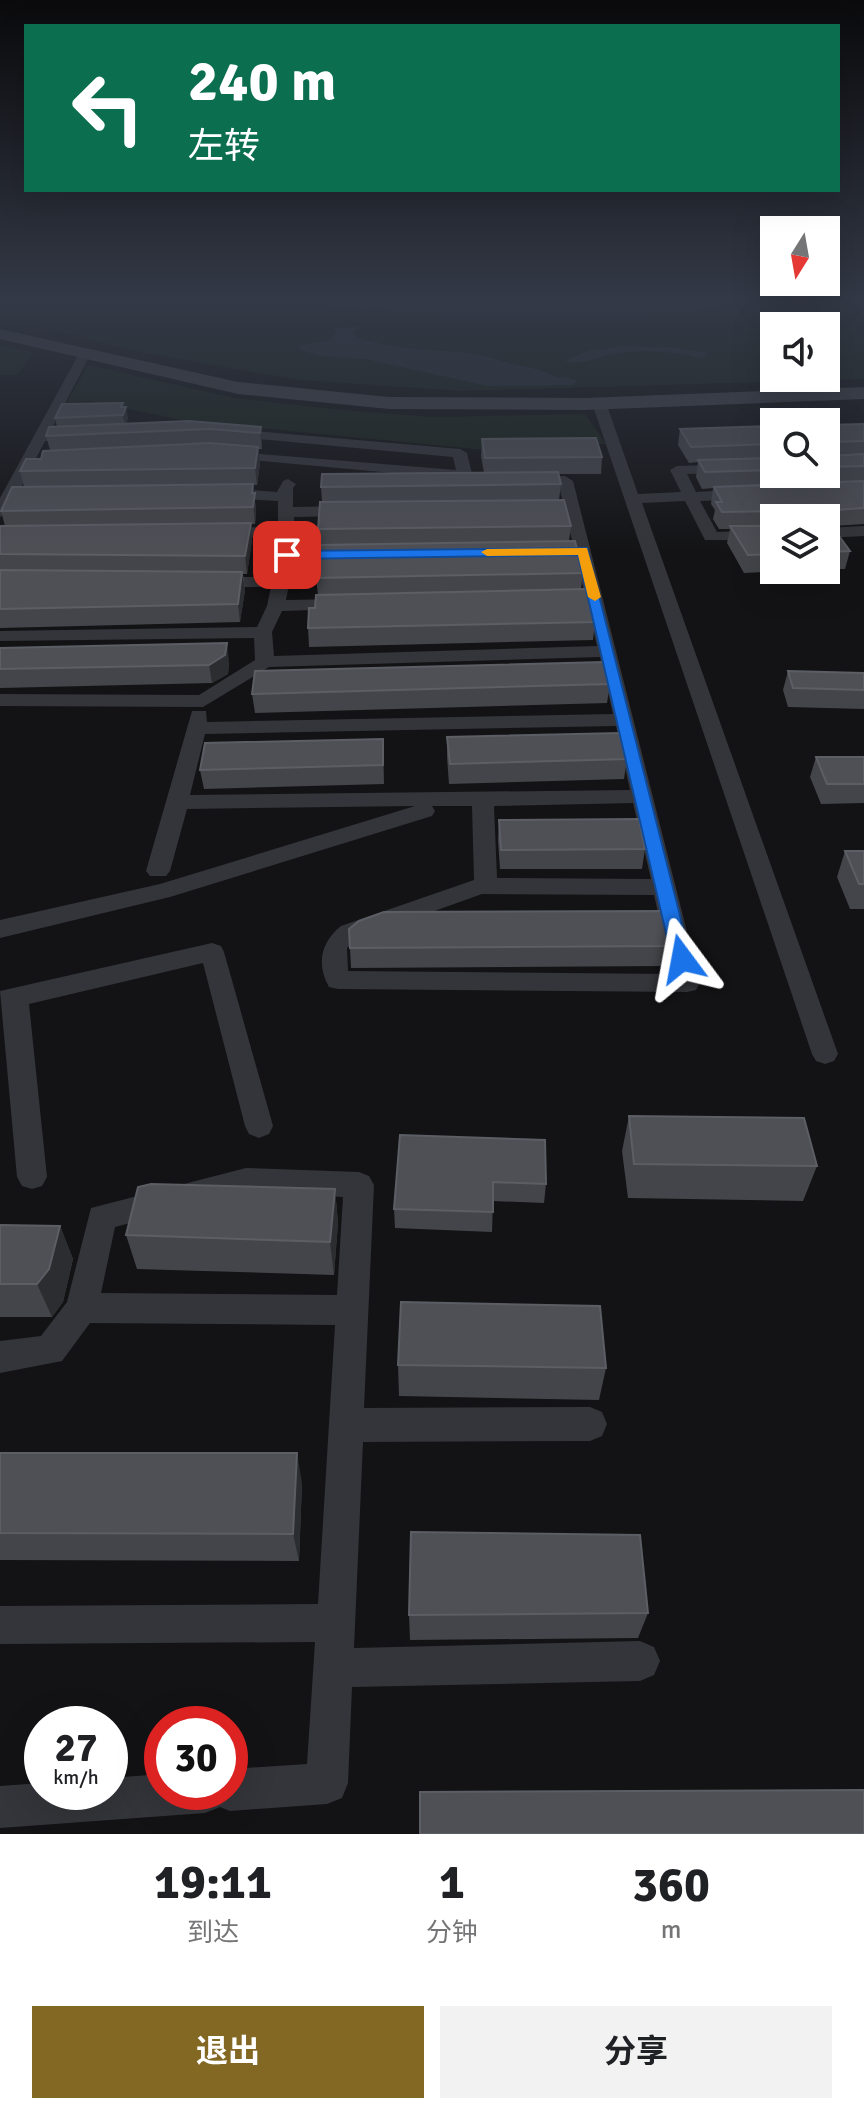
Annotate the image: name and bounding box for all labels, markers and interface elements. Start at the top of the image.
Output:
text: 240 m [188,47,336,116]
icon: left [56,56,160,160]
text: 左转 [188,124,260,169]
north arrow [760,216,840,296]
map controls [760,216,840,584]
button: sound [760,312,840,392]
button: search [760,408,840,488]
button: layers [760,504,840,584]
pin [253,521,321,589]
icon: arrive [265,533,309,577]
position arrow [640,917,724,1001]
speed limit sign: 30 [144,1706,248,1810]
text: 27 [54,1723,98,1773]
text: km/h [53,1765,99,1790]
text: 19:11 [154,1853,272,1912]
text: 1 [439,1853,465,1912]
text: 360 [632,1856,710,1915]
text: m [661,1914,681,1946]
text: 到达 [187,1917,239,1949]
text: 分钟 [426,1917,478,1949]
button: 退出 [32,2006,424,2098]
button: 分享 [440,2006,832,2098]

